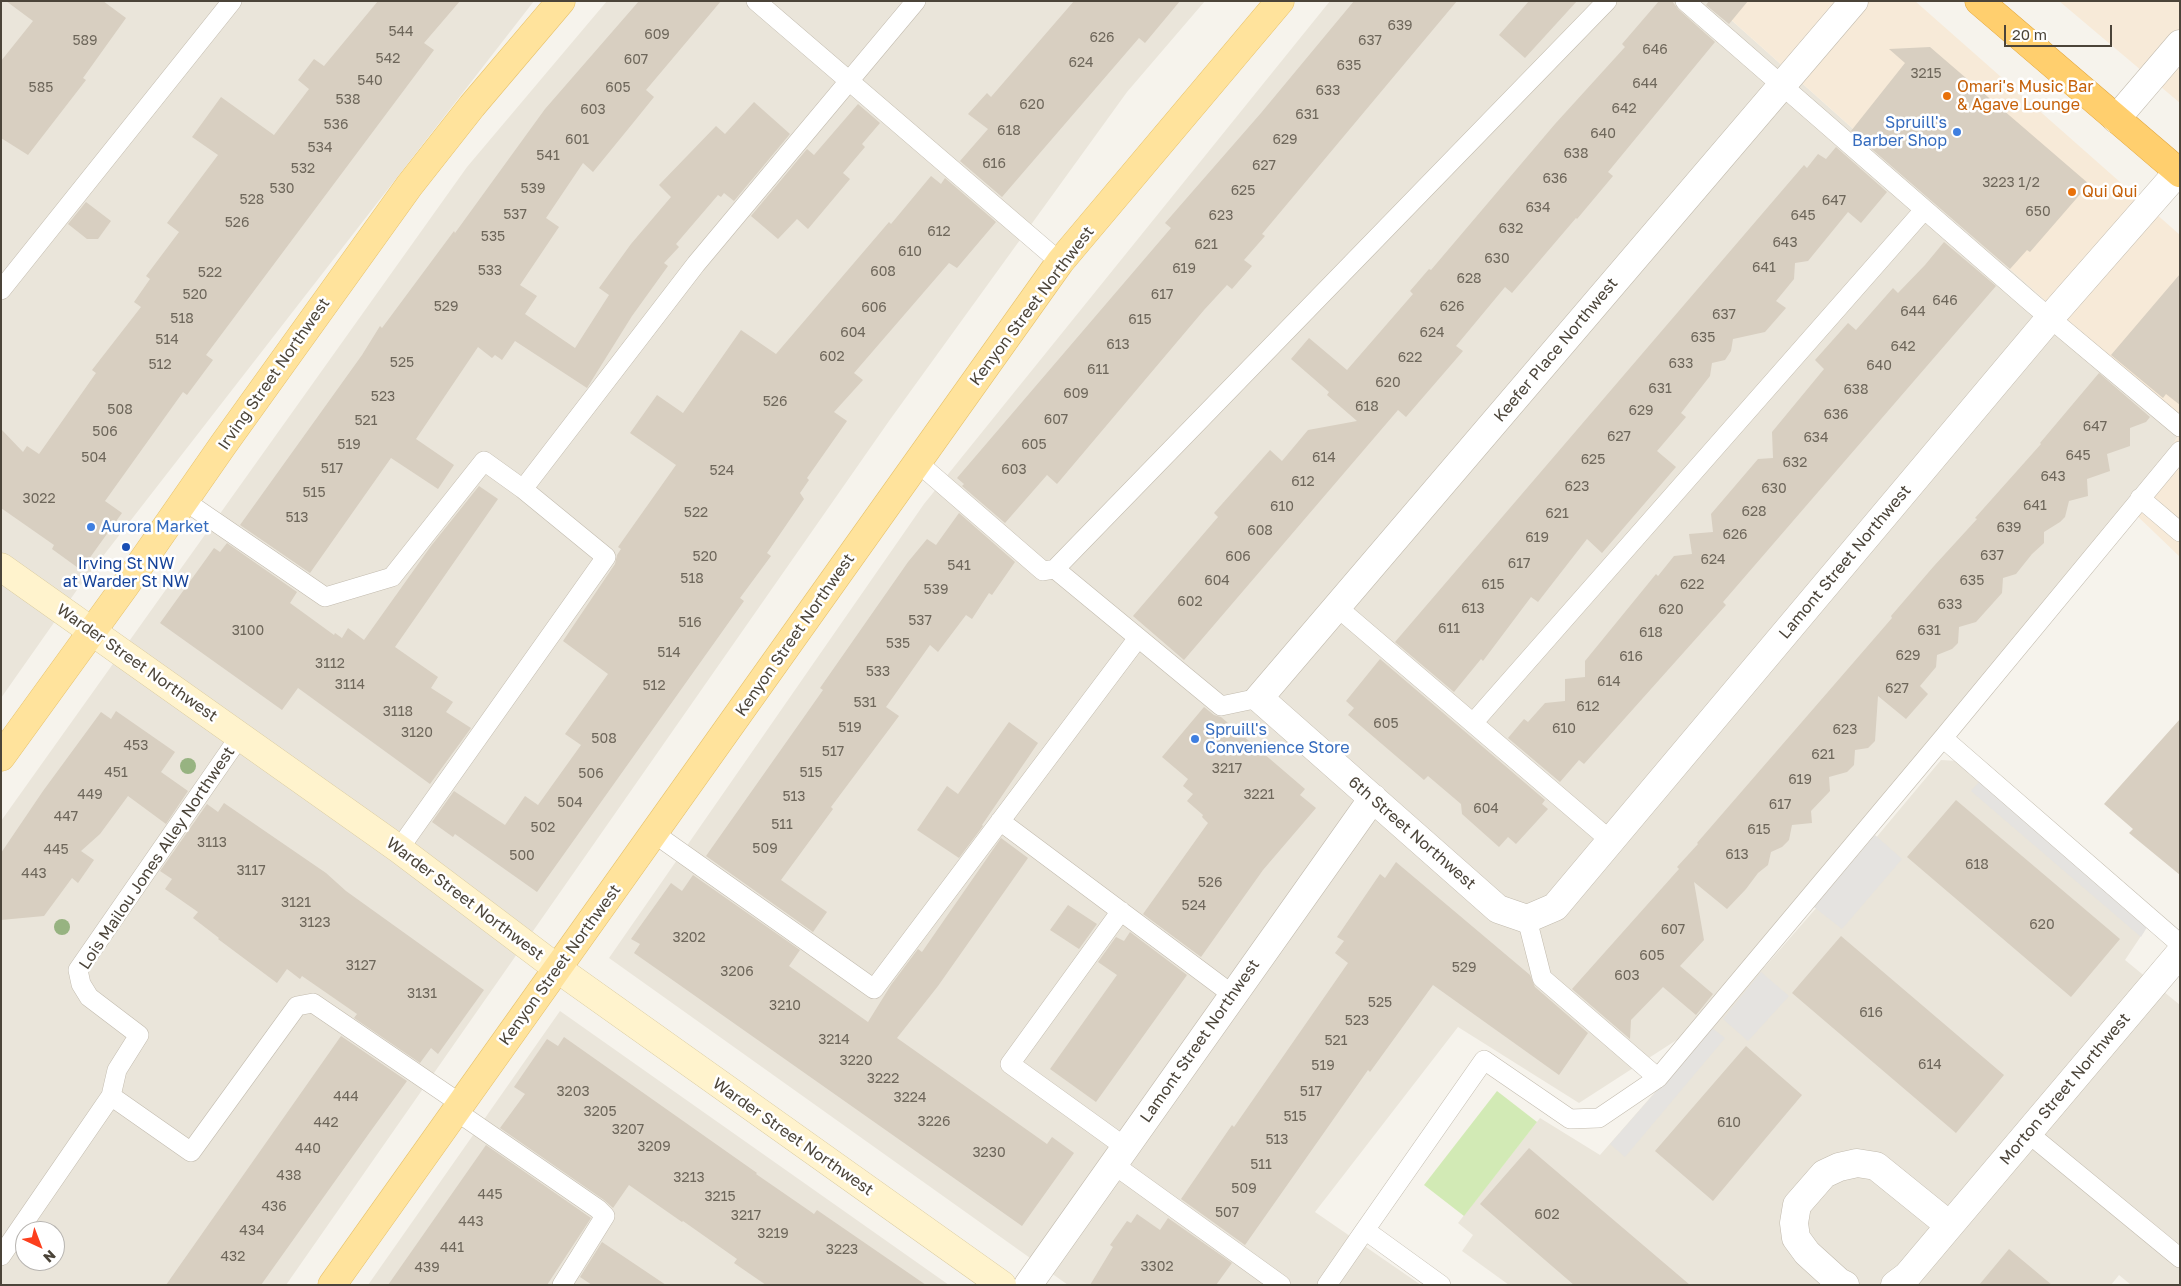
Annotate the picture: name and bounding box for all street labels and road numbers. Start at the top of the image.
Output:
street label: Kenyon Street Northwest [966,223,1098,389]
street label: Keefer Place Northwest [1490,274,1622,426]
street label: Irving Street Northwest [214,294,334,454]
street label: Lamont Street Northwest [1775,481,1915,643]
street label: Kenyon Street Northwest [731,550,859,720]
street label: Warder Street Northwest [53,600,221,726]
street label: Lois Mailou Jones Alley Northwest [75,743,239,973]
street label: 6th Street Northwest [1344,772,1480,894]
street label: Warder Street Northwest [383,834,547,964]
street label: Kenyon Street Northwest [495,881,625,1049]
street label: Lamont Street Northwest [1136,956,1264,1126]
street label: Morton Street Northwest [1996,1009,2134,1169]
street label: Warder Street Northwest [709,1074,877,1200]

